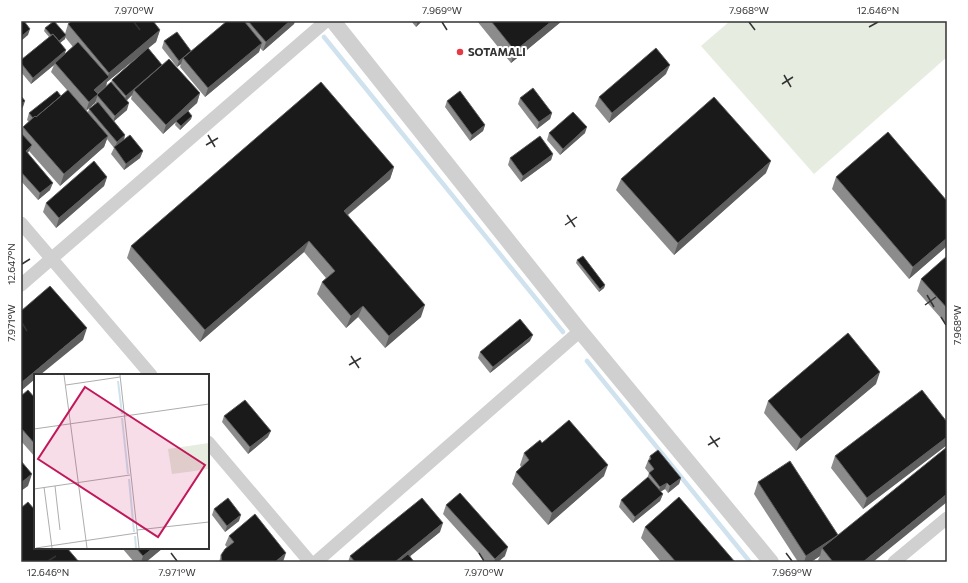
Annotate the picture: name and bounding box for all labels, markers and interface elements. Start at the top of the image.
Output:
text: 7.970°W [114,4,154,16]
text: 7.969°W [422,4,462,16]
text: 7.968°W [729,4,769,16]
text: 12.646°N [857,4,899,16]
place label: SOTAMALI [468,45,526,58]
marker: SOTAMALI [455,47,465,57]
text: 12.647°N [5,243,17,285]
text: 7.971°W [5,304,17,342]
text: 7.968°W [951,305,963,345]
inset map [34,374,209,549]
text: 12.646°N [27,566,69,578]
text: 7.971°W [158,566,196,578]
text: 7.970°W [464,566,504,578]
text: 7.969°W [772,566,812,578]

